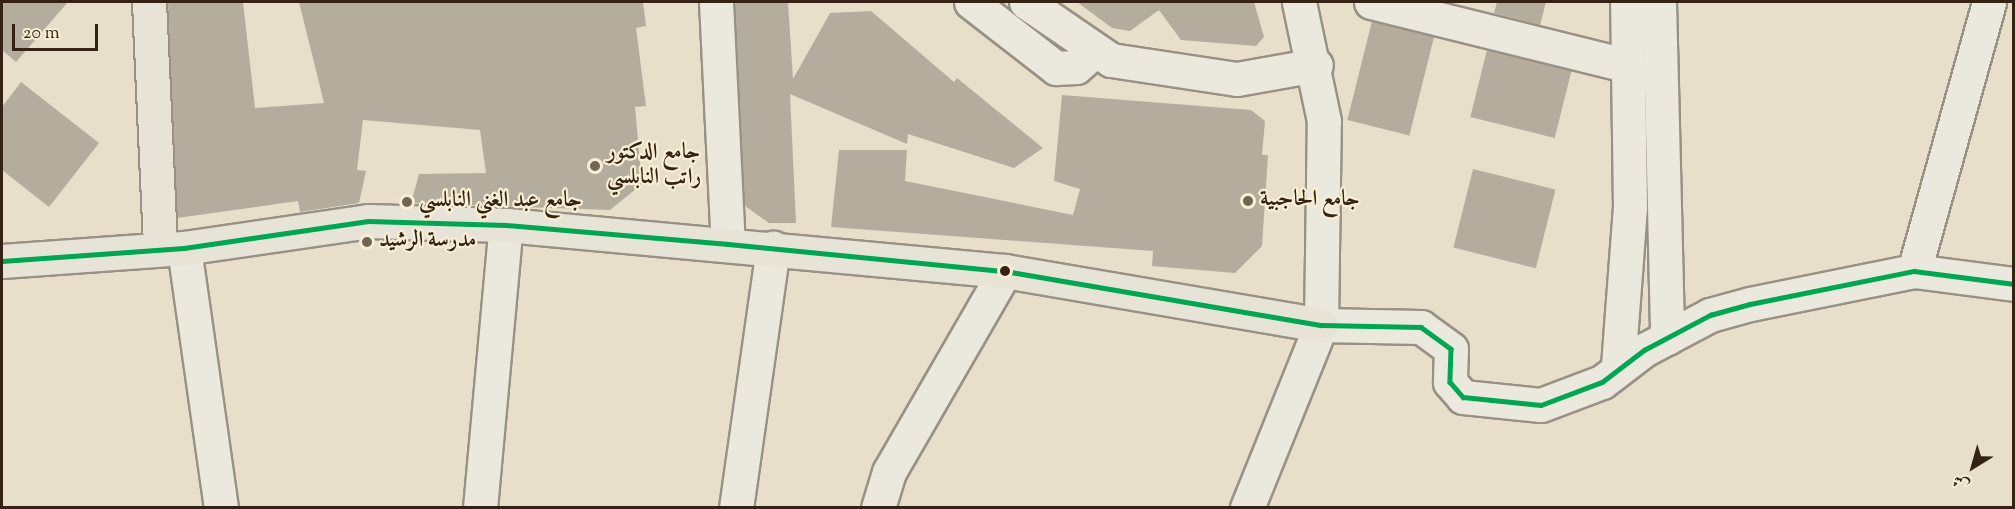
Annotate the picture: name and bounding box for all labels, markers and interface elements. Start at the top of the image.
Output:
scale bar [15,12,100,50]
text: 20 m [23,21,60,47]
place label: جامع الدكتور راتب النابلسي [607,140,701,192]
marker: جامع الدكتور راتب النابلسي [588,159,602,173]
place label: جامع الحاجبية [1260,188,1360,214]
place label: جامع عبد الغني النابلسي [419,189,582,215]
marker: جامع الحاجبية [1241,194,1255,208]
marker: جامع عبد الغني النابلسي [400,195,414,209]
place label: مدرسة الرشيد [379,229,476,255]
marker: مدرسة الرشيد [360,235,374,249]
unlabelled marker [999,265,1011,277]
north arrow [1943,437,2003,497]
text: ش [1949,468,1975,496]

